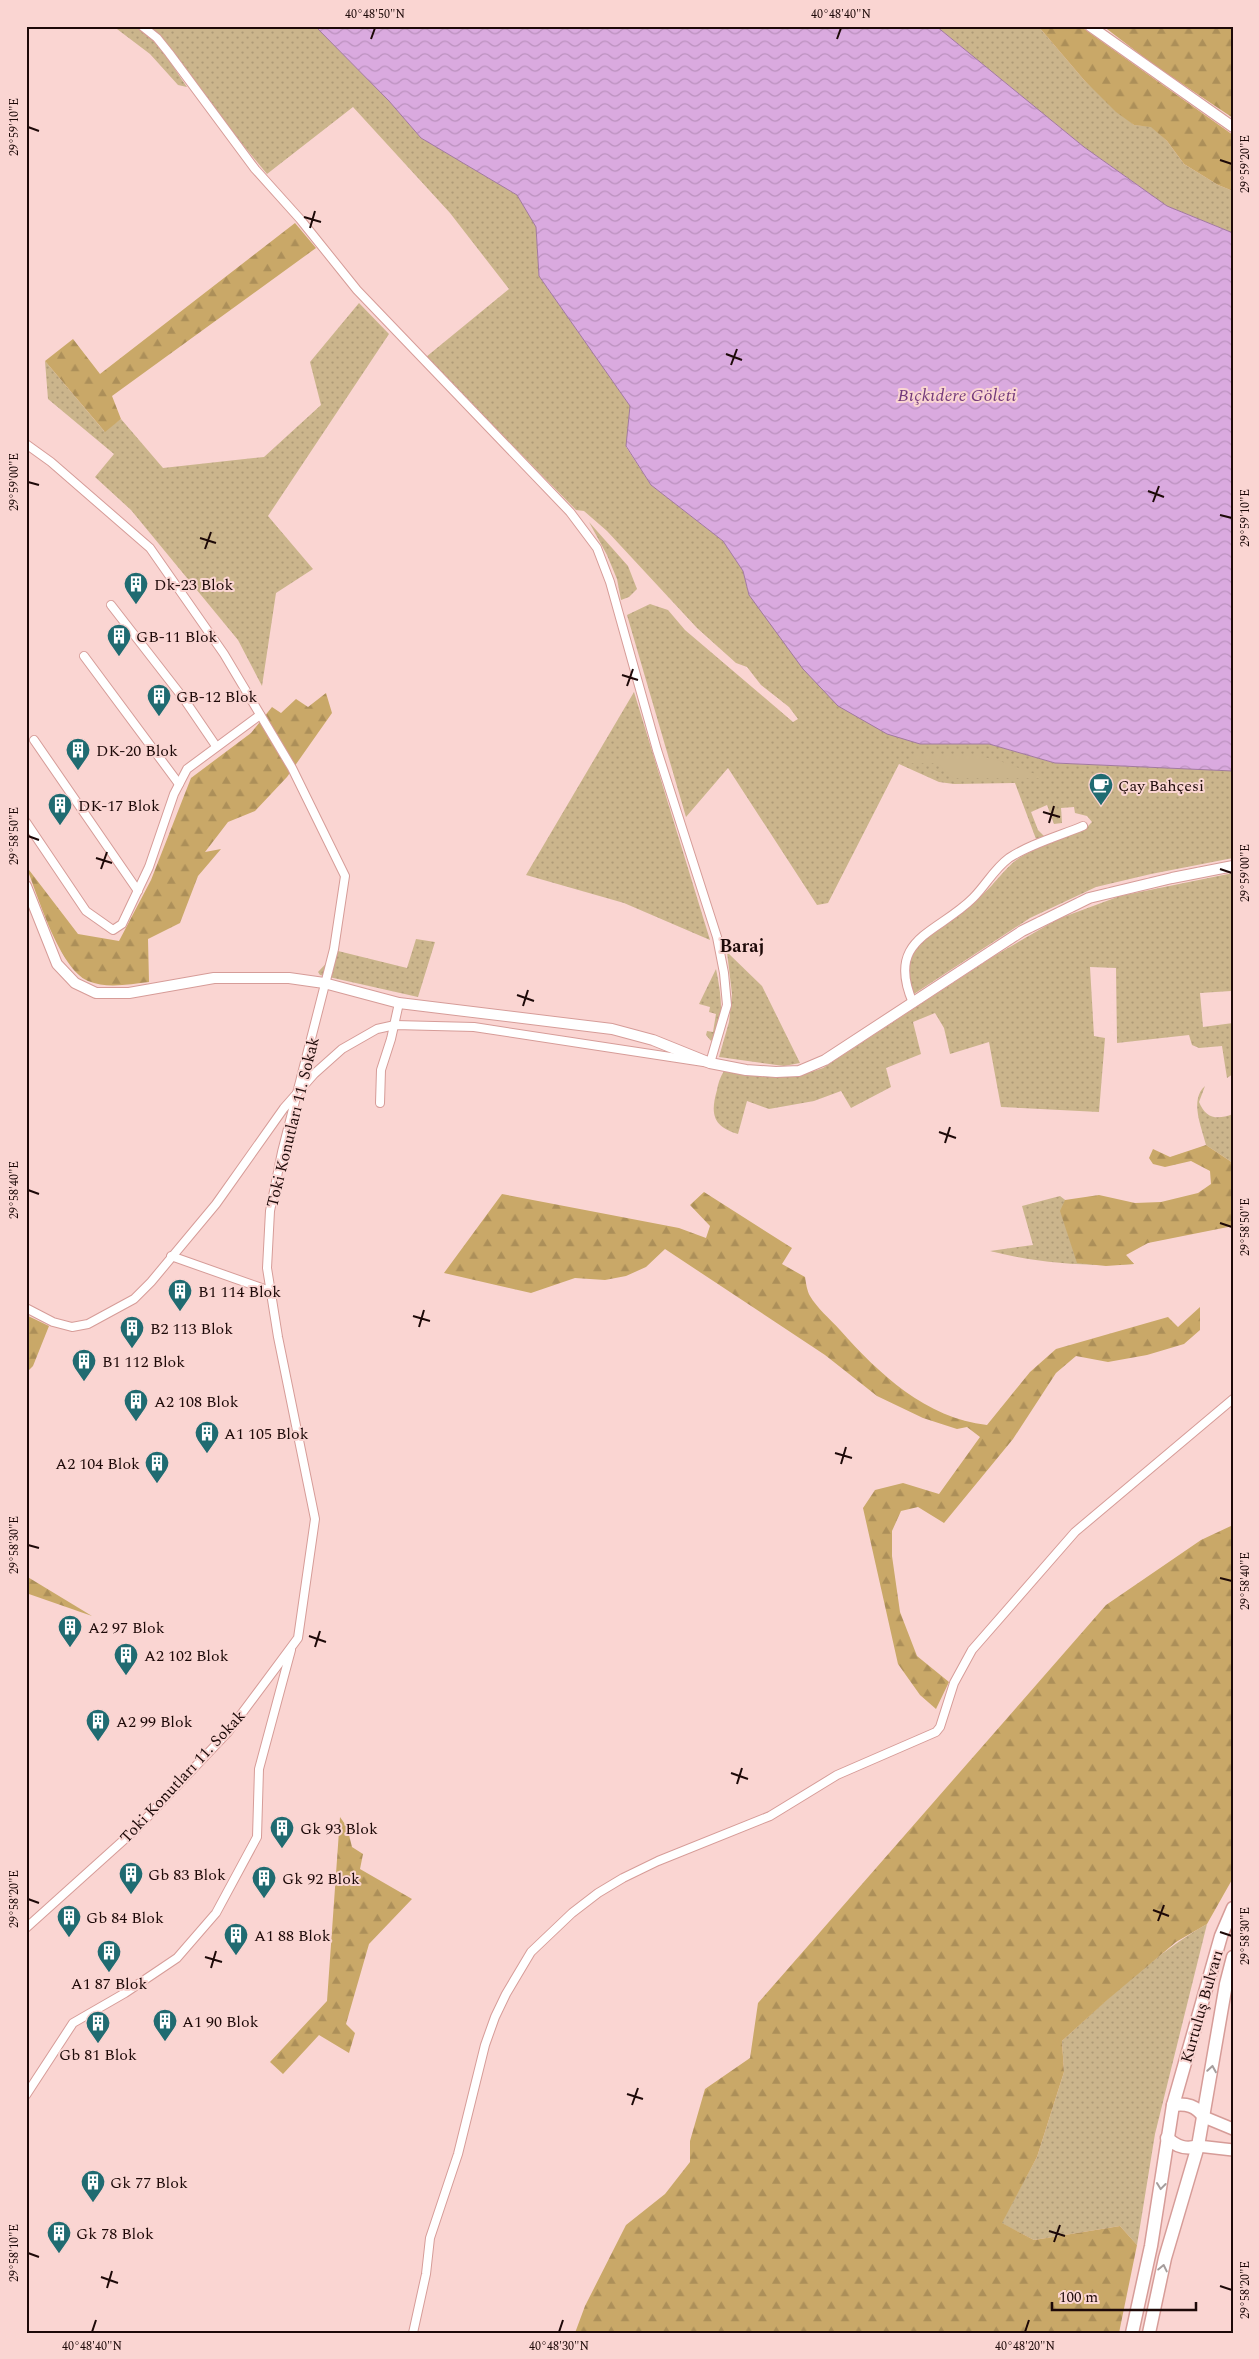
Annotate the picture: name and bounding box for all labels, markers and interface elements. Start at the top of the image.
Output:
text: 40°48'50"N [345,5,405,24]
text: 40°48'40"N [811,5,871,24]
text: 29°59'10"E [5,98,24,156]
text: 29°59'20"E [1236,135,1255,193]
water label: Bıçkıdere Göleti [898,382,1016,409]
text: 29°59'00"E [5,453,24,511]
text: 29°59'10"E [1236,489,1255,547]
building icon: Dk-23 Blok [123,571,149,605]
place label: Dk-23 Blok [154,573,233,597]
building icon: GB-11 Blok [106,623,132,657]
place label: GB-11 Blok [136,625,218,649]
building icon: GB-12 Blok [146,683,172,717]
place label: GB-12 Blok [176,685,258,709]
building icon: DK-20 Blok [65,737,91,771]
place label: DK-20 Blok [96,739,178,763]
cafe icon: Çay Bahçesi [1088,772,1114,806]
place label: Çay Bahçesi [1118,774,1204,798]
building icon: DK-17 Blok [47,792,73,826]
place label: DK-17 Blok [78,794,160,818]
text: 29°58'50"E [5,807,24,865]
text: 29°59'00"E [1236,844,1255,902]
district label: Baraj [719,933,765,960]
street label: Toki Konutları 11. Sokak [260,1035,326,1210]
text: 29°58'40"E [5,1161,24,1219]
text: 29°58'50"E [1236,1198,1255,1256]
building icon: B1 114 Blok [167,1278,193,1312]
place label: B1 114 Blok [198,1280,281,1304]
building icon: B2 113 Blok [119,1315,145,1349]
place label: B2 113 Blok [150,1317,233,1341]
building icon: B1 112 Blok [71,1348,97,1382]
place label: B1 112 Blok [102,1350,185,1374]
building icon: A2 108 Blok [123,1388,149,1422]
place label: A2 108 Blok [154,1390,239,1414]
building icon: A1 105 Blok [194,1420,220,1454]
place label: A1 105 Blok [224,1422,309,1446]
building icon: A2 104 Blok [144,1450,170,1484]
place label: A2 104 Blok [55,1452,140,1476]
text: 29°58'30"E [5,1516,24,1574]
text: 29°58'40"E [1236,1552,1255,1610]
building icon: A2 97 Blok [57,1614,83,1648]
place label: A2 97 Blok [88,1616,165,1640]
building icon: A2 102 Blok [113,1642,139,1676]
place label: A2 102 Blok [144,1644,229,1668]
street label: Toki Konutları 11. Sokak [114,1705,251,1849]
building icon: A2 99 Blok [85,1708,111,1742]
place label: A2 99 Blok [116,1710,193,1734]
building icon: Gk 93 Blok [269,1815,295,1849]
place label: Gk 93 Blok [300,1817,378,1841]
building icon: Gb 83 Blok [118,1861,144,1895]
place label: Gb 83 Blok [148,1863,226,1887]
building icon: Gk 92 Blok [251,1865,277,1899]
place label: Gk 92 Blok [282,1867,360,1891]
text: 29°58'20"E [5,1870,24,1928]
building icon: Gb 84 Blok [56,1904,82,1938]
place label: Gb 84 Blok [86,1906,164,1930]
text: 29°58'30"E [1236,1907,1255,1965]
building icon: A1 88 Blok [223,1922,249,1956]
place label: A1 88 Blok [254,1924,331,1948]
building icon: A1 87 Blok [96,1939,122,1973]
street label: Kurtuluş Bulvarı [1174,1947,1230,2066]
place label: A1 87 Blok [71,1972,147,1996]
building icon: A1 90 Blok [152,2008,178,2042]
building icon: Gb 81 Blok [85,2010,111,2044]
place label: A1 90 Blok [182,2010,259,2034]
place label: Gb 81 Blok [59,2043,137,2067]
one-way arrow [1206,2064,1216,2073]
building icon: Gk 77 Blok [80,2169,106,2203]
place label: Gk 77 Blok [110,2171,188,2195]
one-way arrow [1156,2183,1167,2191]
building icon: Gk 78 Blok [46,2220,72,2254]
place label: Gk 78 Blok [76,2222,154,2246]
text: 29°58'10"E [5,2224,24,2282]
text: 29°58'20"E [1236,2261,1255,2319]
one-way arrow [1157,2263,1168,2272]
scale bar [1052,2279,1195,2311]
text: 100 m [1059,2286,1098,2309]
text: 40°48'40"N [62,2337,122,2356]
text: 40°48'30"N [529,2337,589,2356]
text: 40°48'20"N [995,2337,1055,2356]

